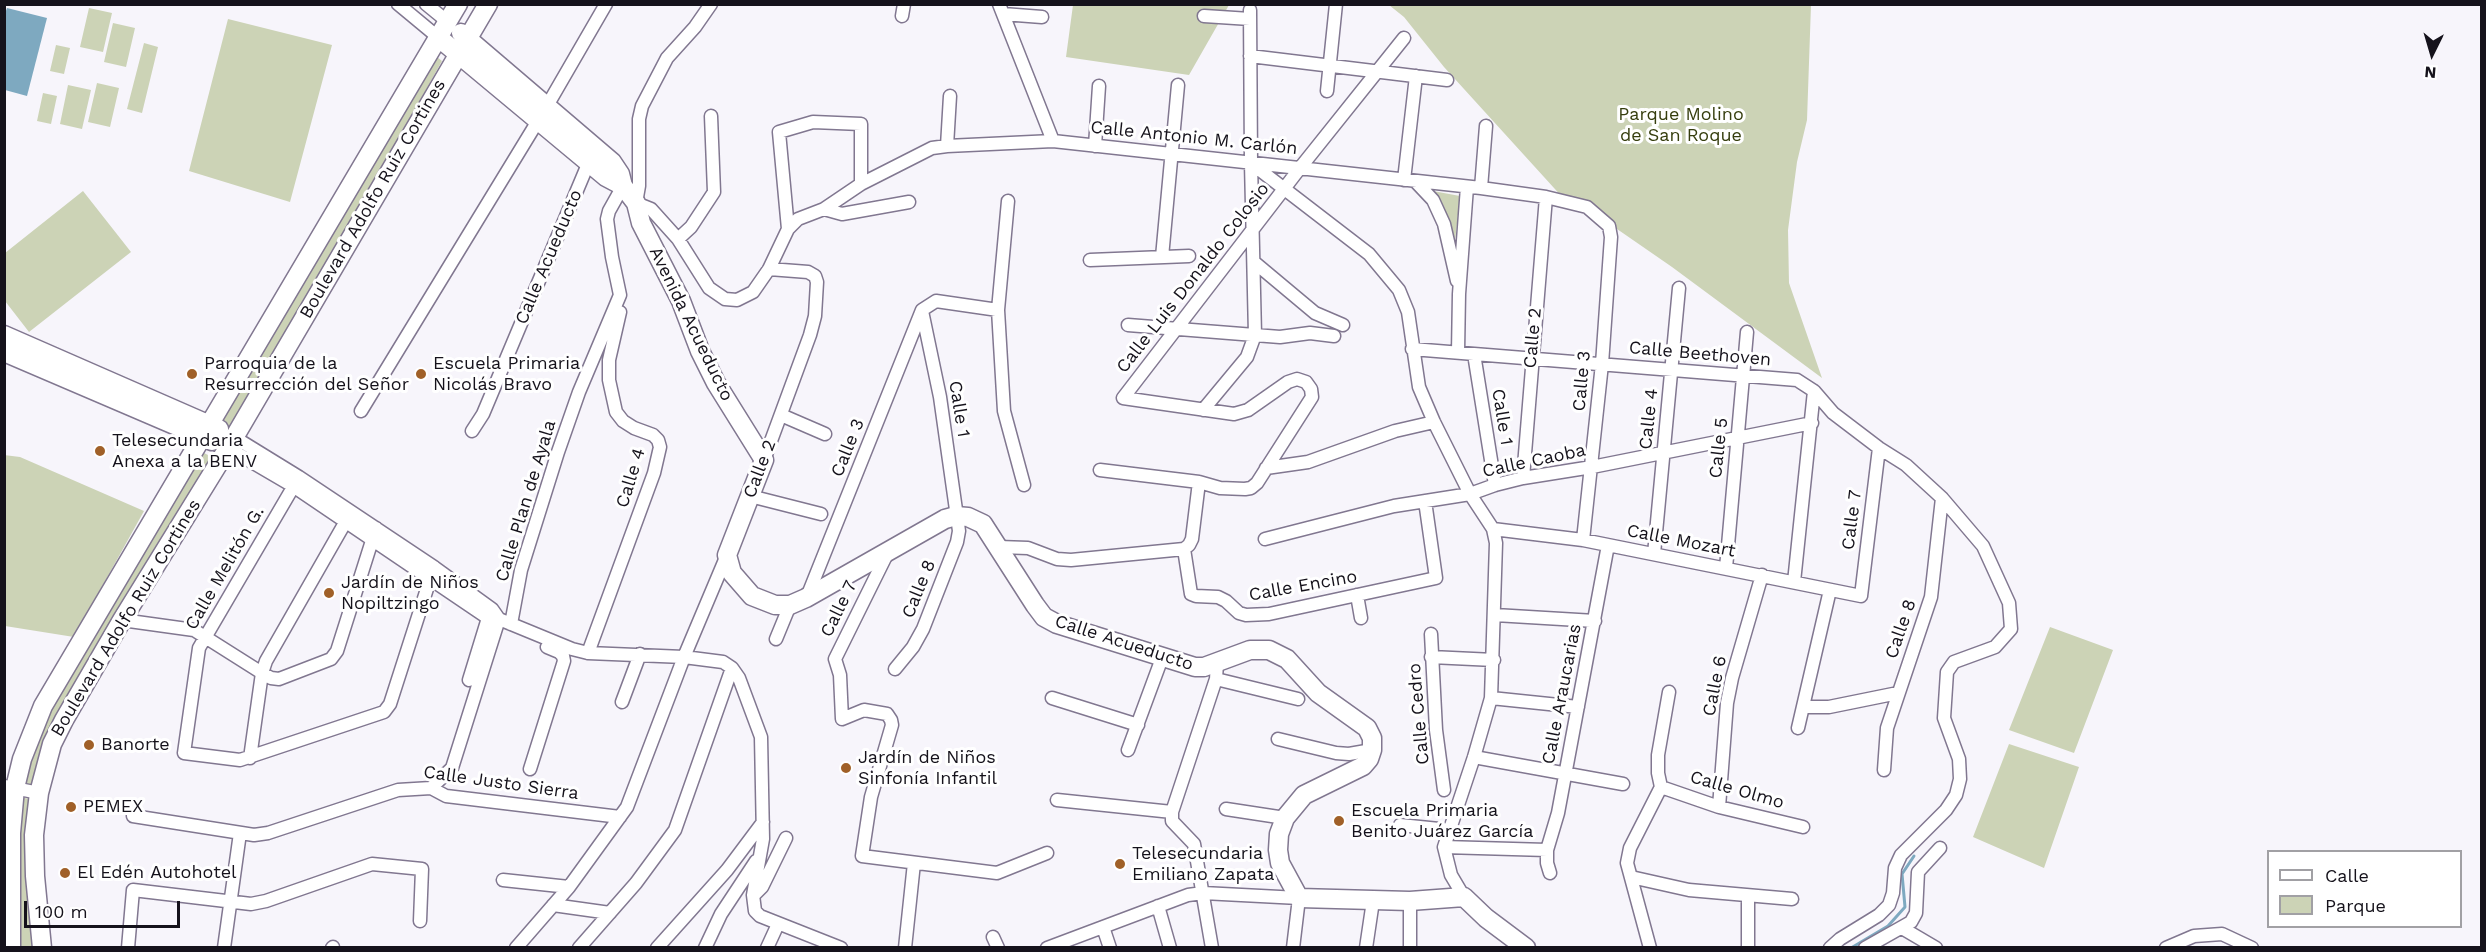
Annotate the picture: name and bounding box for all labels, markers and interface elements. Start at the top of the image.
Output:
north arrow [2402,24,2462,84]
text: N [2424,62,2437,82]
street label: Boulevard Adolfo Ruiz Cortines [295,75,451,323]
park label: Parque Molino de San Roque [1618,104,1744,146]
street label: Calle Antonio M. Carlón [1090,116,1298,160]
street label: Calle Luis Donaldo Colosio [1112,179,1274,377]
street label: Calle Acueducto [511,186,587,328]
street label: Avenida Acueducto [644,243,738,405]
street label: Calle 2 [1520,307,1546,369]
street label: Calle Beethoven [1628,337,1772,371]
street label: Calle 3 [1569,350,1595,412]
place label: Parroquia de la Resurrección del Señor [204,353,409,395]
place label: Escuela Primaria Nicolás Bravo [433,353,580,395]
marker: Parroquia de la Resurrección del Señor [185,367,199,381]
marker: Escuela Primaria Nicolás Bravo [414,367,428,381]
street label: Calle 1 [944,379,974,439]
street label: Calle 1 [1487,387,1517,447]
street label: Calle 4 [1635,388,1663,450]
street label: Calle 3 [827,416,869,480]
street label: Calle 5 [1705,417,1733,479]
street label: Calle Plan de Ayala [491,418,561,584]
place label: Telesecundaria Anexa a la BENV [112,430,257,472]
street label: Calle 2 [739,437,781,501]
street label: Calle Caoba [1480,440,1588,482]
marker: Telesecundaria Anexa a la BENV [93,444,107,458]
street label: Calle 4 [612,446,650,510]
street label: Calle 7 [1838,489,1866,551]
street label: Boulevard Adolfo Ruiz Cortines [46,495,206,741]
street label: Calle Melitón G. [181,502,269,634]
street label: Calle Mozart [1625,520,1737,562]
street label: Calle 8 [898,557,940,621]
street label: Calle Encino [1247,566,1359,606]
place label: Jardín de Niños Nopiltzingo [341,572,479,614]
street label: Calle 7 [816,577,862,641]
marker: Jardín de Niños Nopiltzingo [322,586,336,600]
street label: Calle 8 [1881,597,1921,661]
street label: Calle Acueducto [1052,610,1196,676]
street label: Calle Araucarias [1538,622,1586,766]
street label: Calle 6 [1699,654,1731,718]
street label: Calle Cedro [1404,662,1434,766]
place label: Banorte [101,734,170,756]
marker: Banorte [82,738,96,752]
place label: Jardín de Niños Sinfonía Infantil [858,747,997,789]
street label: Calle Justo Sierra [422,761,580,805]
marker: Jardín de Niños Sinfonía Infantil [839,761,853,775]
street label: Calle Olmo [1687,766,1787,814]
place label: PEMEX [83,796,143,818]
marker: PEMEX [64,800,78,814]
place label: Escuela Primaria Benito Juárez García [1351,800,1533,842]
marker: Escuela Primaria Benito Juárez García [1332,814,1346,828]
place label: Telesecundaria Emiliano Zapata [1132,843,1274,886]
legend [2267,850,2462,928]
marker: Telesecundaria Emiliano Zapata [1113,857,1127,871]
place label: El Edén Autohotel [77,862,237,884]
text: Calle [2325,865,2369,886]
marker: El Edén Autohotel [58,866,72,880]
scale bar [27,889,183,927]
text: Parque [2325,895,2386,916]
text: 100 m [35,901,88,922]

